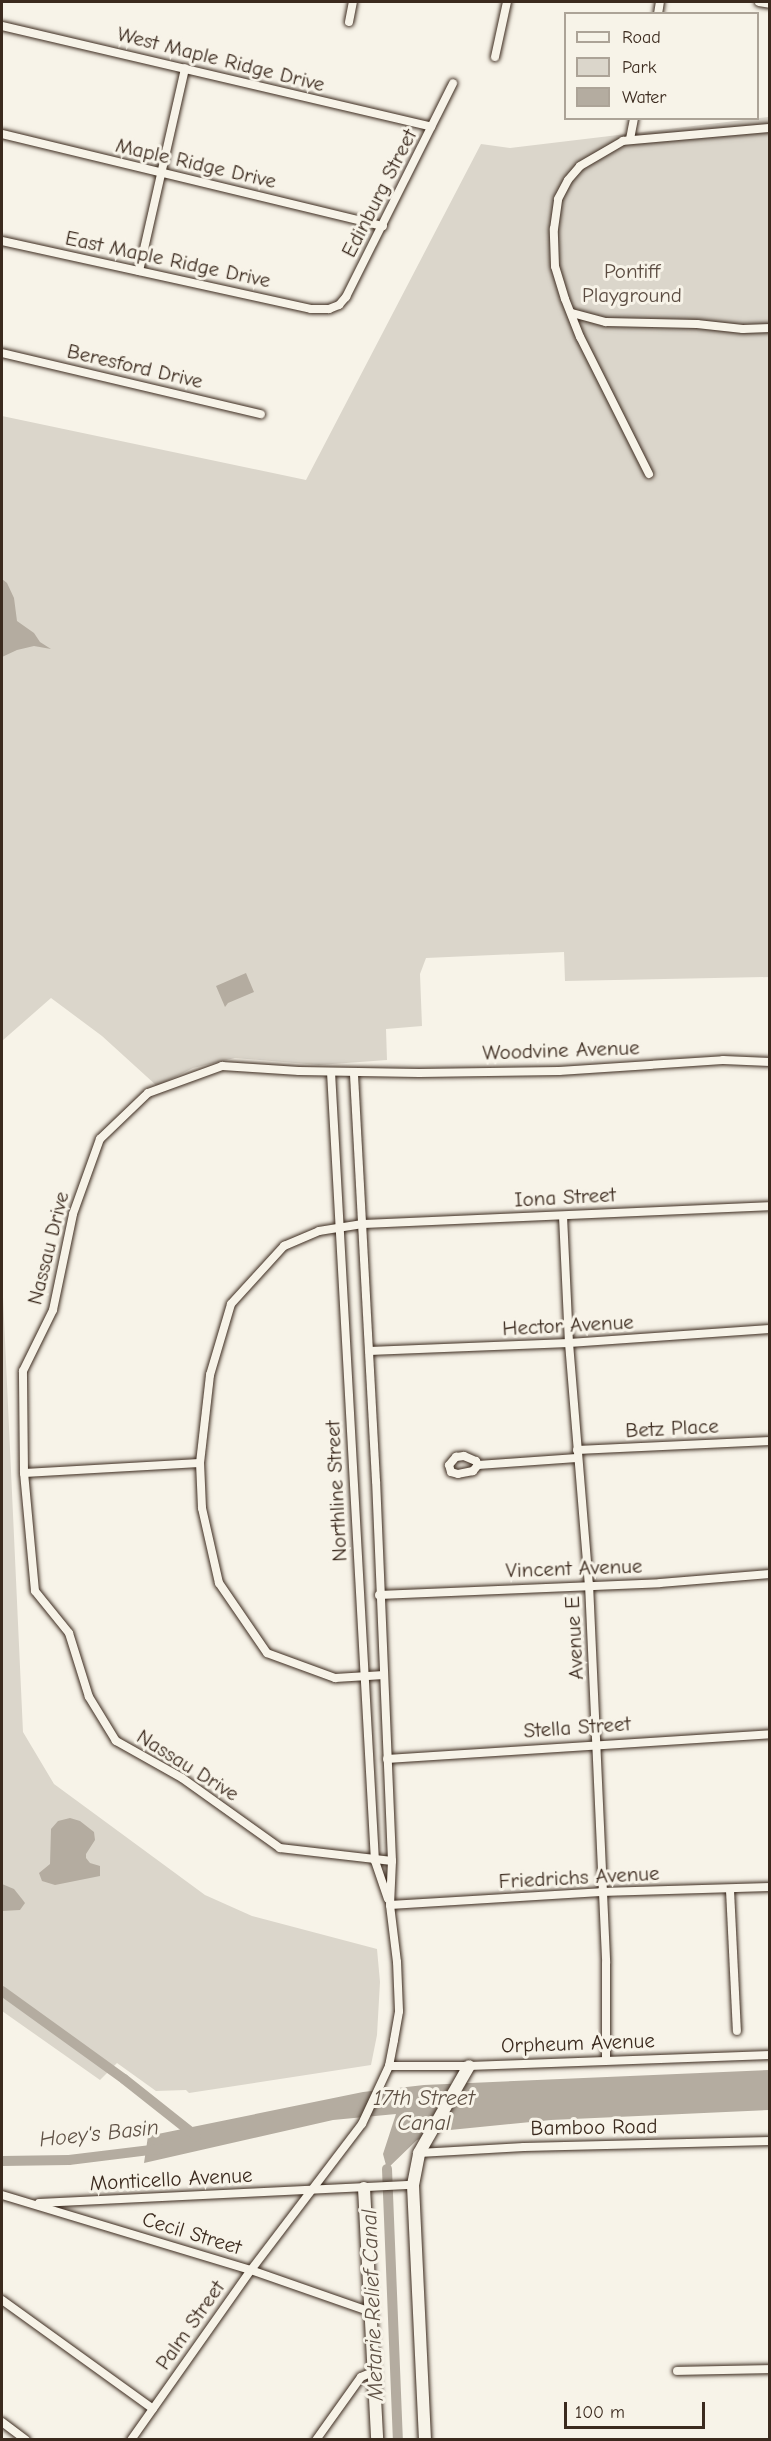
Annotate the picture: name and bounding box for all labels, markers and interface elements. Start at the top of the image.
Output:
legend [564,12,759,120]
street label: West Maple Ridge Drive [115,21,327,97]
text: Road [622,27,661,48]
text: Park [622,57,656,78]
text: Water [622,87,666,108]
street label: Edinburg Street [336,125,422,261]
street label: Maple Ridge Drive [113,132,279,194]
street label: East Maple Ridge Drive [63,225,273,293]
park label: Pontiff Playground [582,258,682,308]
street label: Beresford Drive [65,338,205,394]
street label: Woodvine Avenue [482,1035,640,1065]
street label: Iona Street [514,1182,616,1212]
street label: Nassau Drive [22,1189,74,1307]
street label: Hector Avenue [502,1309,634,1341]
street label: Betz Place [625,1413,719,1443]
street label: Northline Street [320,1420,352,1562]
street label: Vincent Avenue [505,1553,643,1583]
street label: Avenue E [559,1596,589,1680]
street label: Stella Street [523,1711,631,1743]
street label: Nassau Drive [132,1724,244,1806]
street label: Friedrichs Avenue [498,1860,660,1894]
street label: Orpheum Avenue [501,2028,655,2058]
water label: 17th Street Canal [373,2085,475,2136]
street label: Bamboo Road [530,2113,658,2141]
water label: Hoey's Basin [38,2115,160,2153]
street label: Monticello Avenue [89,2162,253,2196]
street label: Cecil Street [139,2206,245,2260]
water label: Metarie Relief Canal [356,2209,390,2401]
street label: Palm Street [150,2275,230,2375]
scale bar [567,2390,708,2428]
text: 100 m [575,2402,625,2423]

